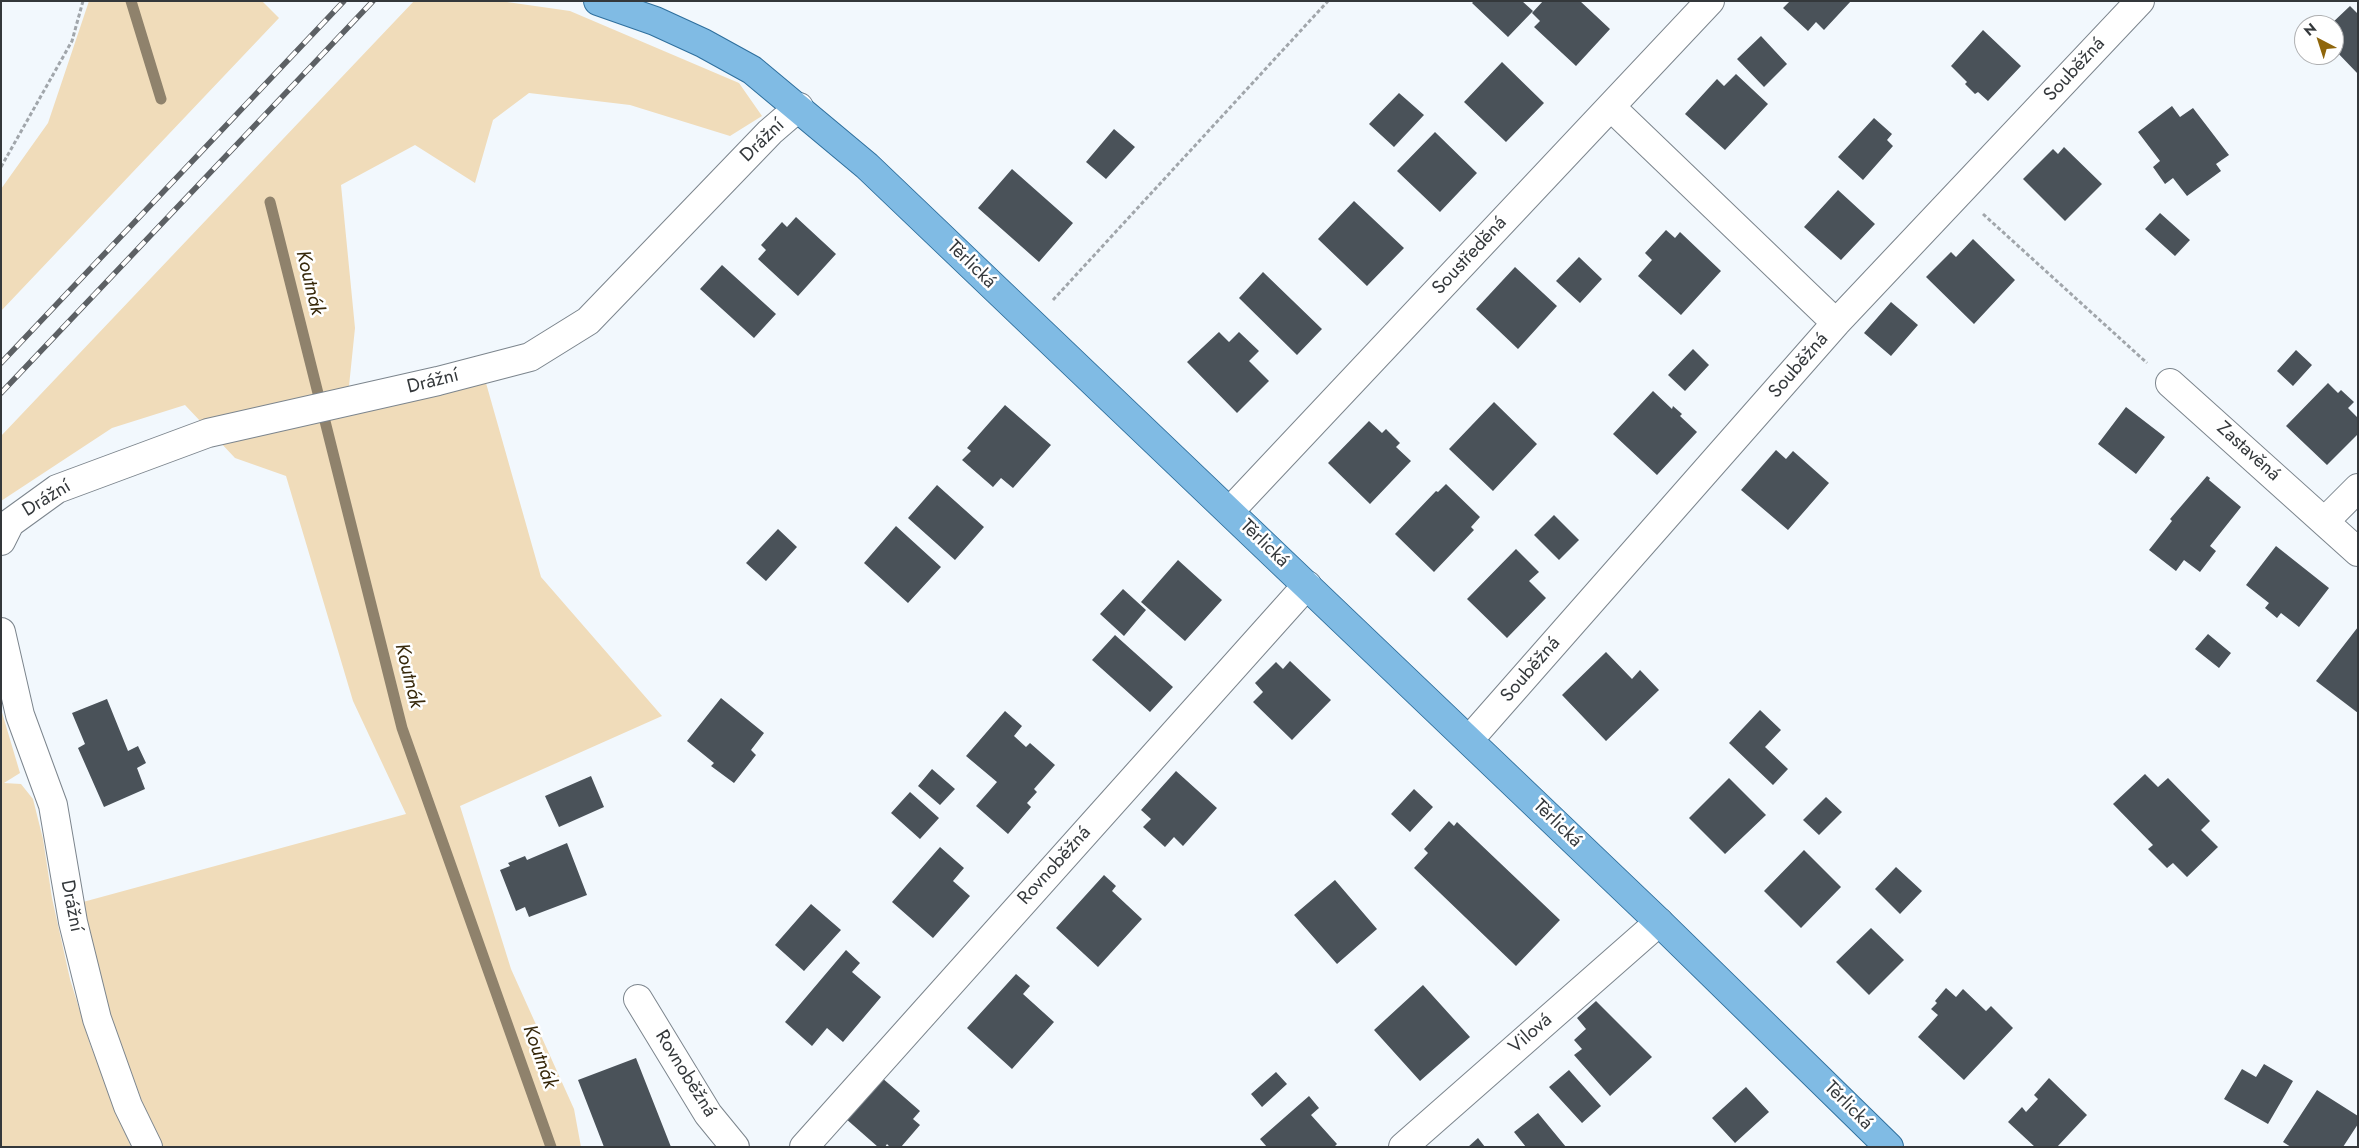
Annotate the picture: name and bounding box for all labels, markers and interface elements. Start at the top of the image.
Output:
north arrow [2294,15,2344,65]
text: N [2299,18,2321,41]
street label: Souběžná [2040,33,2110,107]
street label: Drážní [736,115,790,167]
street label: Soustředěná [1428,212,1512,300]
street label: Těrlická [942,236,1000,294]
water label: Koutnák [289,248,329,318]
street label: Souběžná [1764,329,1834,403]
street label: Drážní [405,365,461,399]
street label: Zastavěná [2211,417,2285,487]
street label: Drážní [19,476,75,522]
street label: Těrlická [1235,515,1293,573]
street label: Souběžná [1496,633,1566,707]
water label: Koutnák [388,641,428,711]
street label: Těrlická [1528,795,1586,853]
street label: Rovnoběžná [1014,822,1096,910]
street label: Drážní [55,878,87,934]
street label: Vilová [1505,1009,1557,1059]
water label: Koutnák [517,1022,561,1092]
street label: Rovnoběžná [649,1026,721,1122]
street label: Těrlická [1819,1077,1877,1135]

